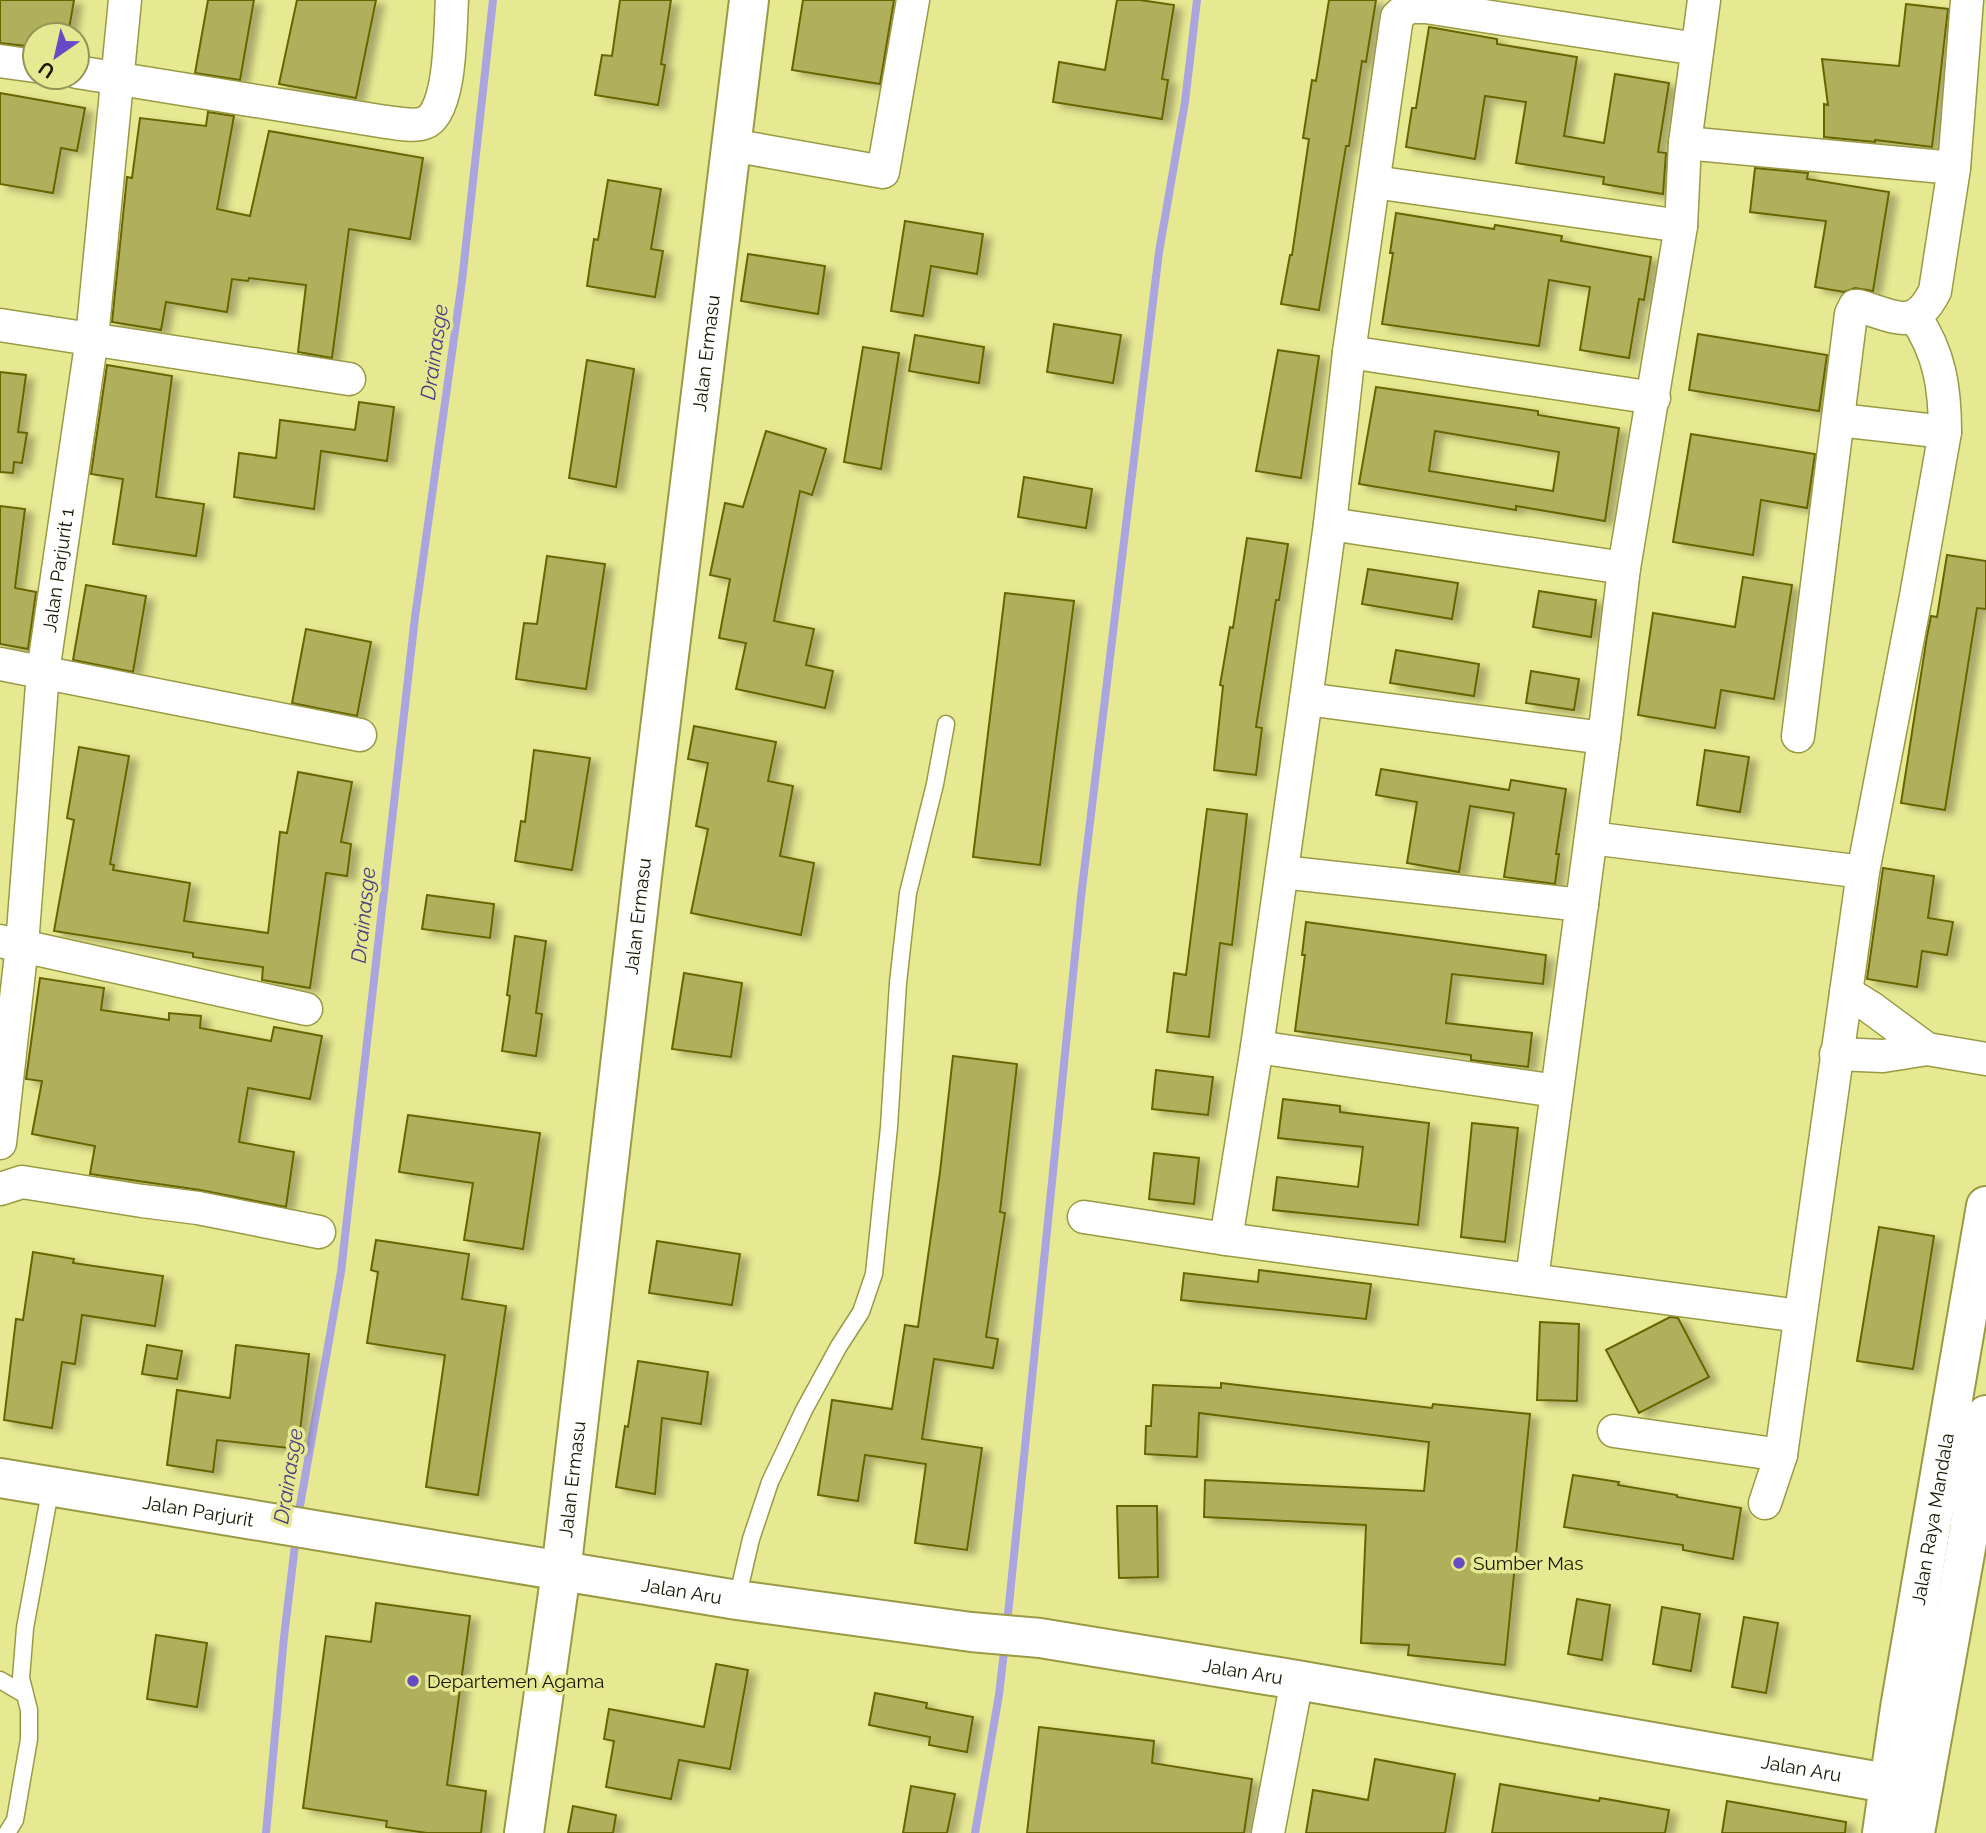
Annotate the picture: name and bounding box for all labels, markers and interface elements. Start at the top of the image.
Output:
north arrow [21,21,91,91]
text: U [34,57,59,83]
street label: Jalan Ermasu [688,294,724,413]
water label: Drainasge [415,303,453,401]
street label: Jalan Parjurit 1 [38,507,78,634]
street label: Jalan Ermasu [620,856,655,976]
water label: Drainasge [346,866,380,964]
street label: Jalan Ermasu [554,1420,590,1539]
water label: Drainasge [268,1427,308,1525]
street label: Jalan Raya Mandala [1907,1431,1958,1607]
street label: Jalan Parjurit [141,1491,256,1531]
place label: Sumber Mas [1473,1552,1583,1574]
marker: Sumber Mas [1451,1555,1467,1571]
street label: Jalan Aru [640,1573,723,1608]
street label: Jalan Aru [1201,1654,1285,1689]
place label: Departemen Agama [427,1670,604,1692]
marker: Departemen Agama [405,1673,421,1689]
street label: Jalan Aru [1760,1750,1843,1786]

